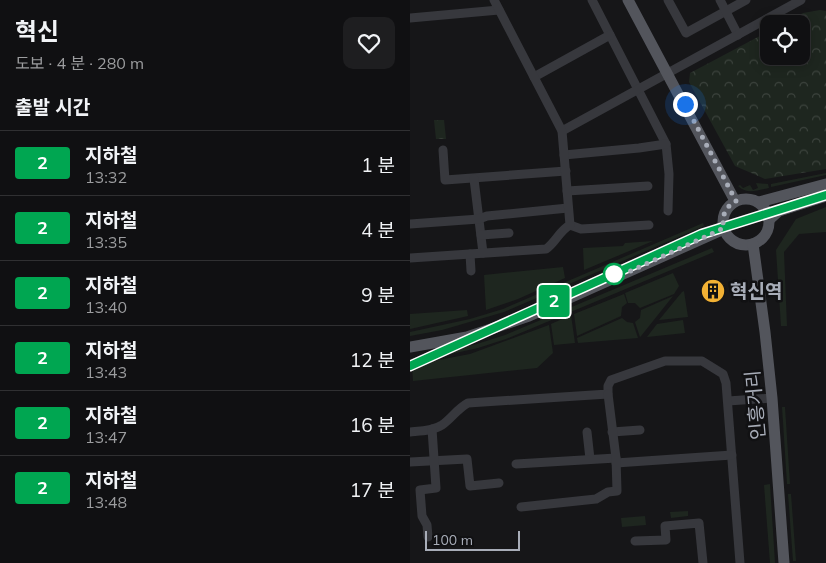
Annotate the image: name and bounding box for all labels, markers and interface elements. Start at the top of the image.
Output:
map controls [760,15,810,65]
button: locate [760,15,810,65]
text: 혁신 [15,16,59,46]
button: heart [343,17,395,69]
text: 도보 · 4 분 · 280 m [15,53,144,73]
your location [673,92,698,117]
text: 출발 시간 [15,95,90,119]
text: 지하철 [85,143,137,167]
text: 2 [37,151,48,174]
text: 1 분 [361,153,395,177]
text: 13:32 [85,167,127,187]
text: 지하철 [85,208,137,232]
text: 2 [37,216,48,239]
text: 4 분 [361,218,395,242]
text: 13:35 [85,232,127,252]
unlabelled marker [603,263,625,285]
text: 지하철 [85,273,137,297]
building icon: 혁신역 [700,278,726,304]
place label: 혁신역 [730,279,782,303]
text: 2 [37,281,48,304]
text: 9 분 [361,283,395,307]
line badge: 2 [538,285,570,317]
text: 2 [549,289,559,312]
text: 13:40 [85,297,127,317]
text: 지하철 [85,338,137,362]
text: 2 [37,346,48,369]
text: 12 분 [350,348,395,372]
text: 13:43 [85,362,127,382]
street label: 인흥거리 [740,369,770,441]
text: 지하철 [85,403,137,427]
text: 2 [37,411,48,434]
text: 16 분 [350,413,395,437]
text: 13:47 [85,427,127,447]
text: 지하철 [85,468,137,492]
text: 2 [37,476,48,499]
text: 17 분 [350,478,395,502]
text: 13:48 [85,492,127,512]
scale bar [425,528,520,551]
text: 100 m [432,531,473,549]

